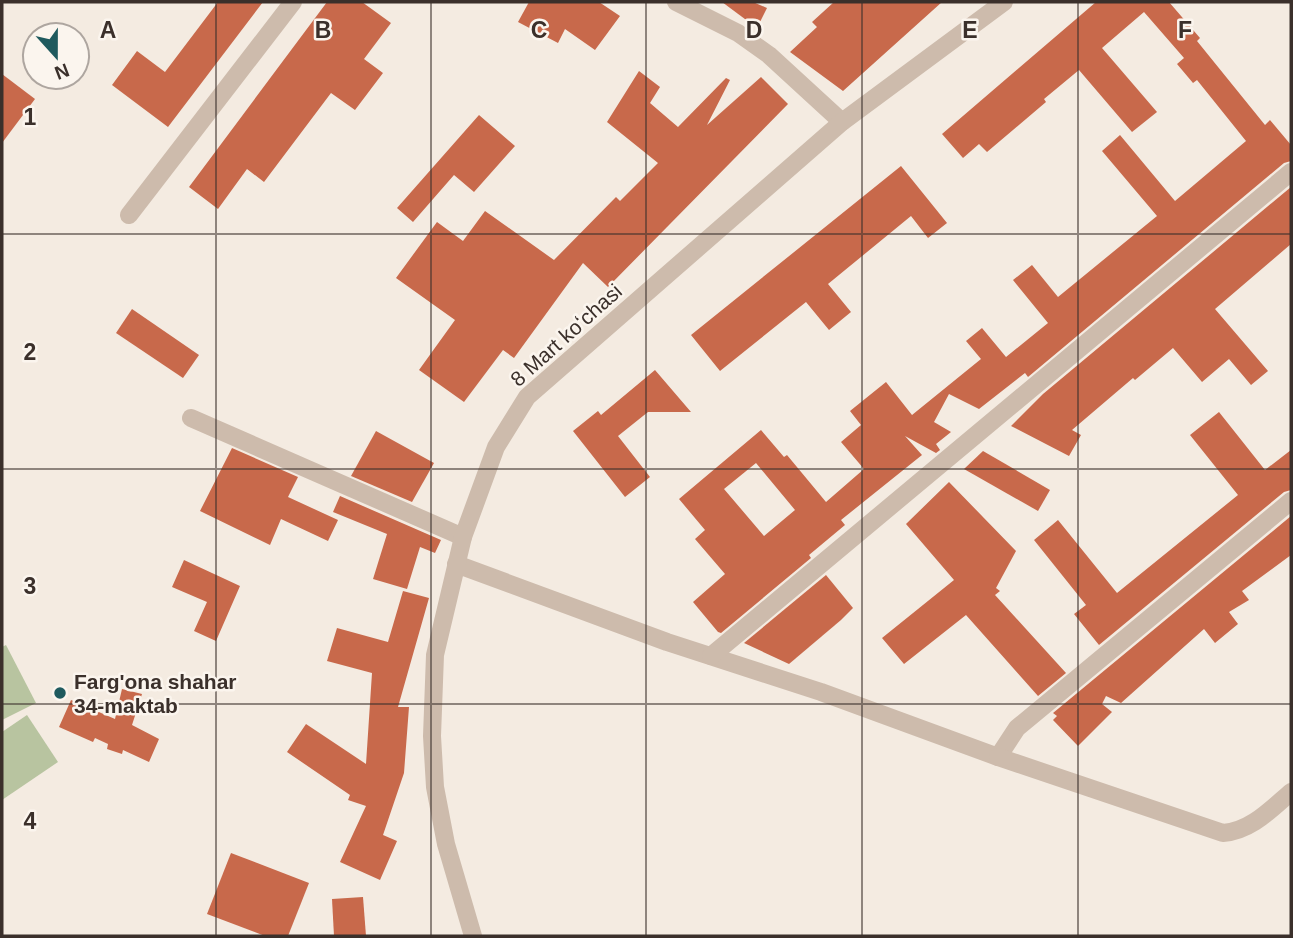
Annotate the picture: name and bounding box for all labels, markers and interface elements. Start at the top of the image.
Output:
text: A [100,17,116,43]
text: B [315,17,331,43]
text: C [531,17,547,43]
text: D [746,17,762,43]
text: E [962,17,978,43]
text: F [1178,17,1192,43]
north arrow [21,21,91,91]
text: N [52,59,72,84]
text: 1 [24,104,37,130]
street label: 8 Mart koʻchasi [506,279,626,391]
text: 2 [24,339,36,365]
text: 3 [24,573,36,599]
place label: Farg'ona shahar 34-maktab [74,670,237,717]
marker: Farg'ona shahar 34-maktab [52,685,68,701]
text: 4 [24,808,37,834]

